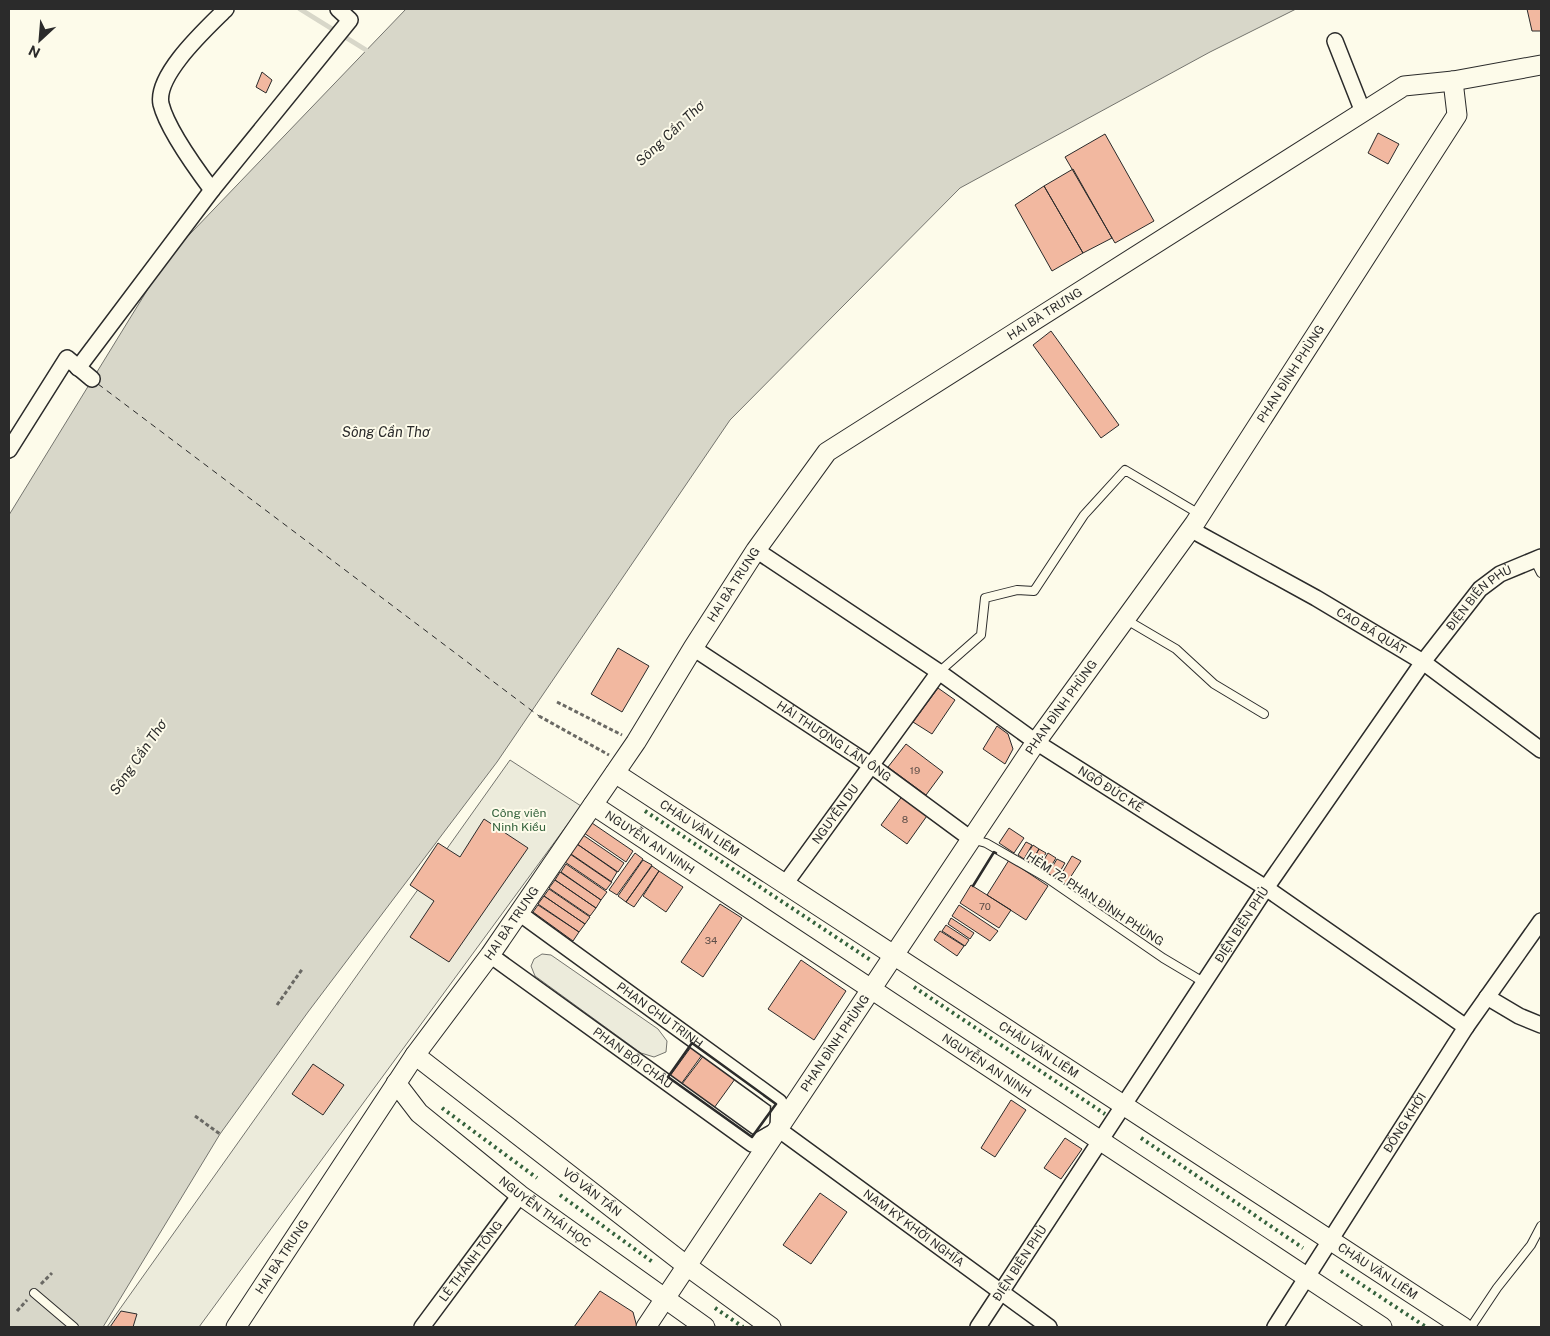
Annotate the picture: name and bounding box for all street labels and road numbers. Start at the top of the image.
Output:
street label: HAI BÀ TRƯNG [1004,285,1085,343]
street label: PHAN ĐÌNH PHÙNG [1254,322,1327,425]
street label: HAI BÀ TRƯNG [705,545,763,625]
street label: ĐIỆN BIÊN PHỦ [1443,562,1514,633]
street label: CAO BÁ QUÁT [1334,605,1409,657]
street label: PHAN ĐÌNH PHÙNG [1023,657,1100,757]
street label: HẢI THƯỢNG LÃN ÔNG [774,698,894,785]
street label: NGÔ ĐỨC KẾ [1075,763,1146,815]
street label: NGUYỄN DU [809,782,862,847]
street label: CHÂU VĂN LIÊM [657,797,742,859]
street label: NGUYỄN AN NINH [602,808,697,877]
street label: HẺM 72 PHAN ĐÌNH PHÙNG [1024,848,1167,949]
street label: HAI BÀ TRƯNG [482,884,542,963]
street label: ĐIỆN BIÊN PHỦ [1212,884,1272,965]
street label: PHAN CHU TRINH [614,979,706,1051]
street label: PHAN ĐÌNH PHÙNG [798,992,872,1094]
street label: CHÂU VĂN LIÊM [996,1019,1081,1081]
street label: PHAN BỘI CHÂU [590,1025,675,1091]
street label: NGUYỄN AN NINH [939,1031,1034,1100]
street label: ĐỒNG KHỞI [1381,1090,1429,1155]
street label: VÕ VĂN TẦN [560,1165,624,1219]
street label: NGUYỄN THÁI HỌC [496,1174,594,1250]
street label: NAM KỲ KHỞI NGHĨA [860,1187,967,1270]
street label: HAI BÀ TRƯNG [253,1217,312,1297]
street label: LÊ THÁNH TÔNG [436,1218,505,1304]
street label: ĐIỆN BIÊN PHỦ [990,1222,1050,1304]
street label: CHÂU VĂN LIÊM [1335,1240,1420,1302]

